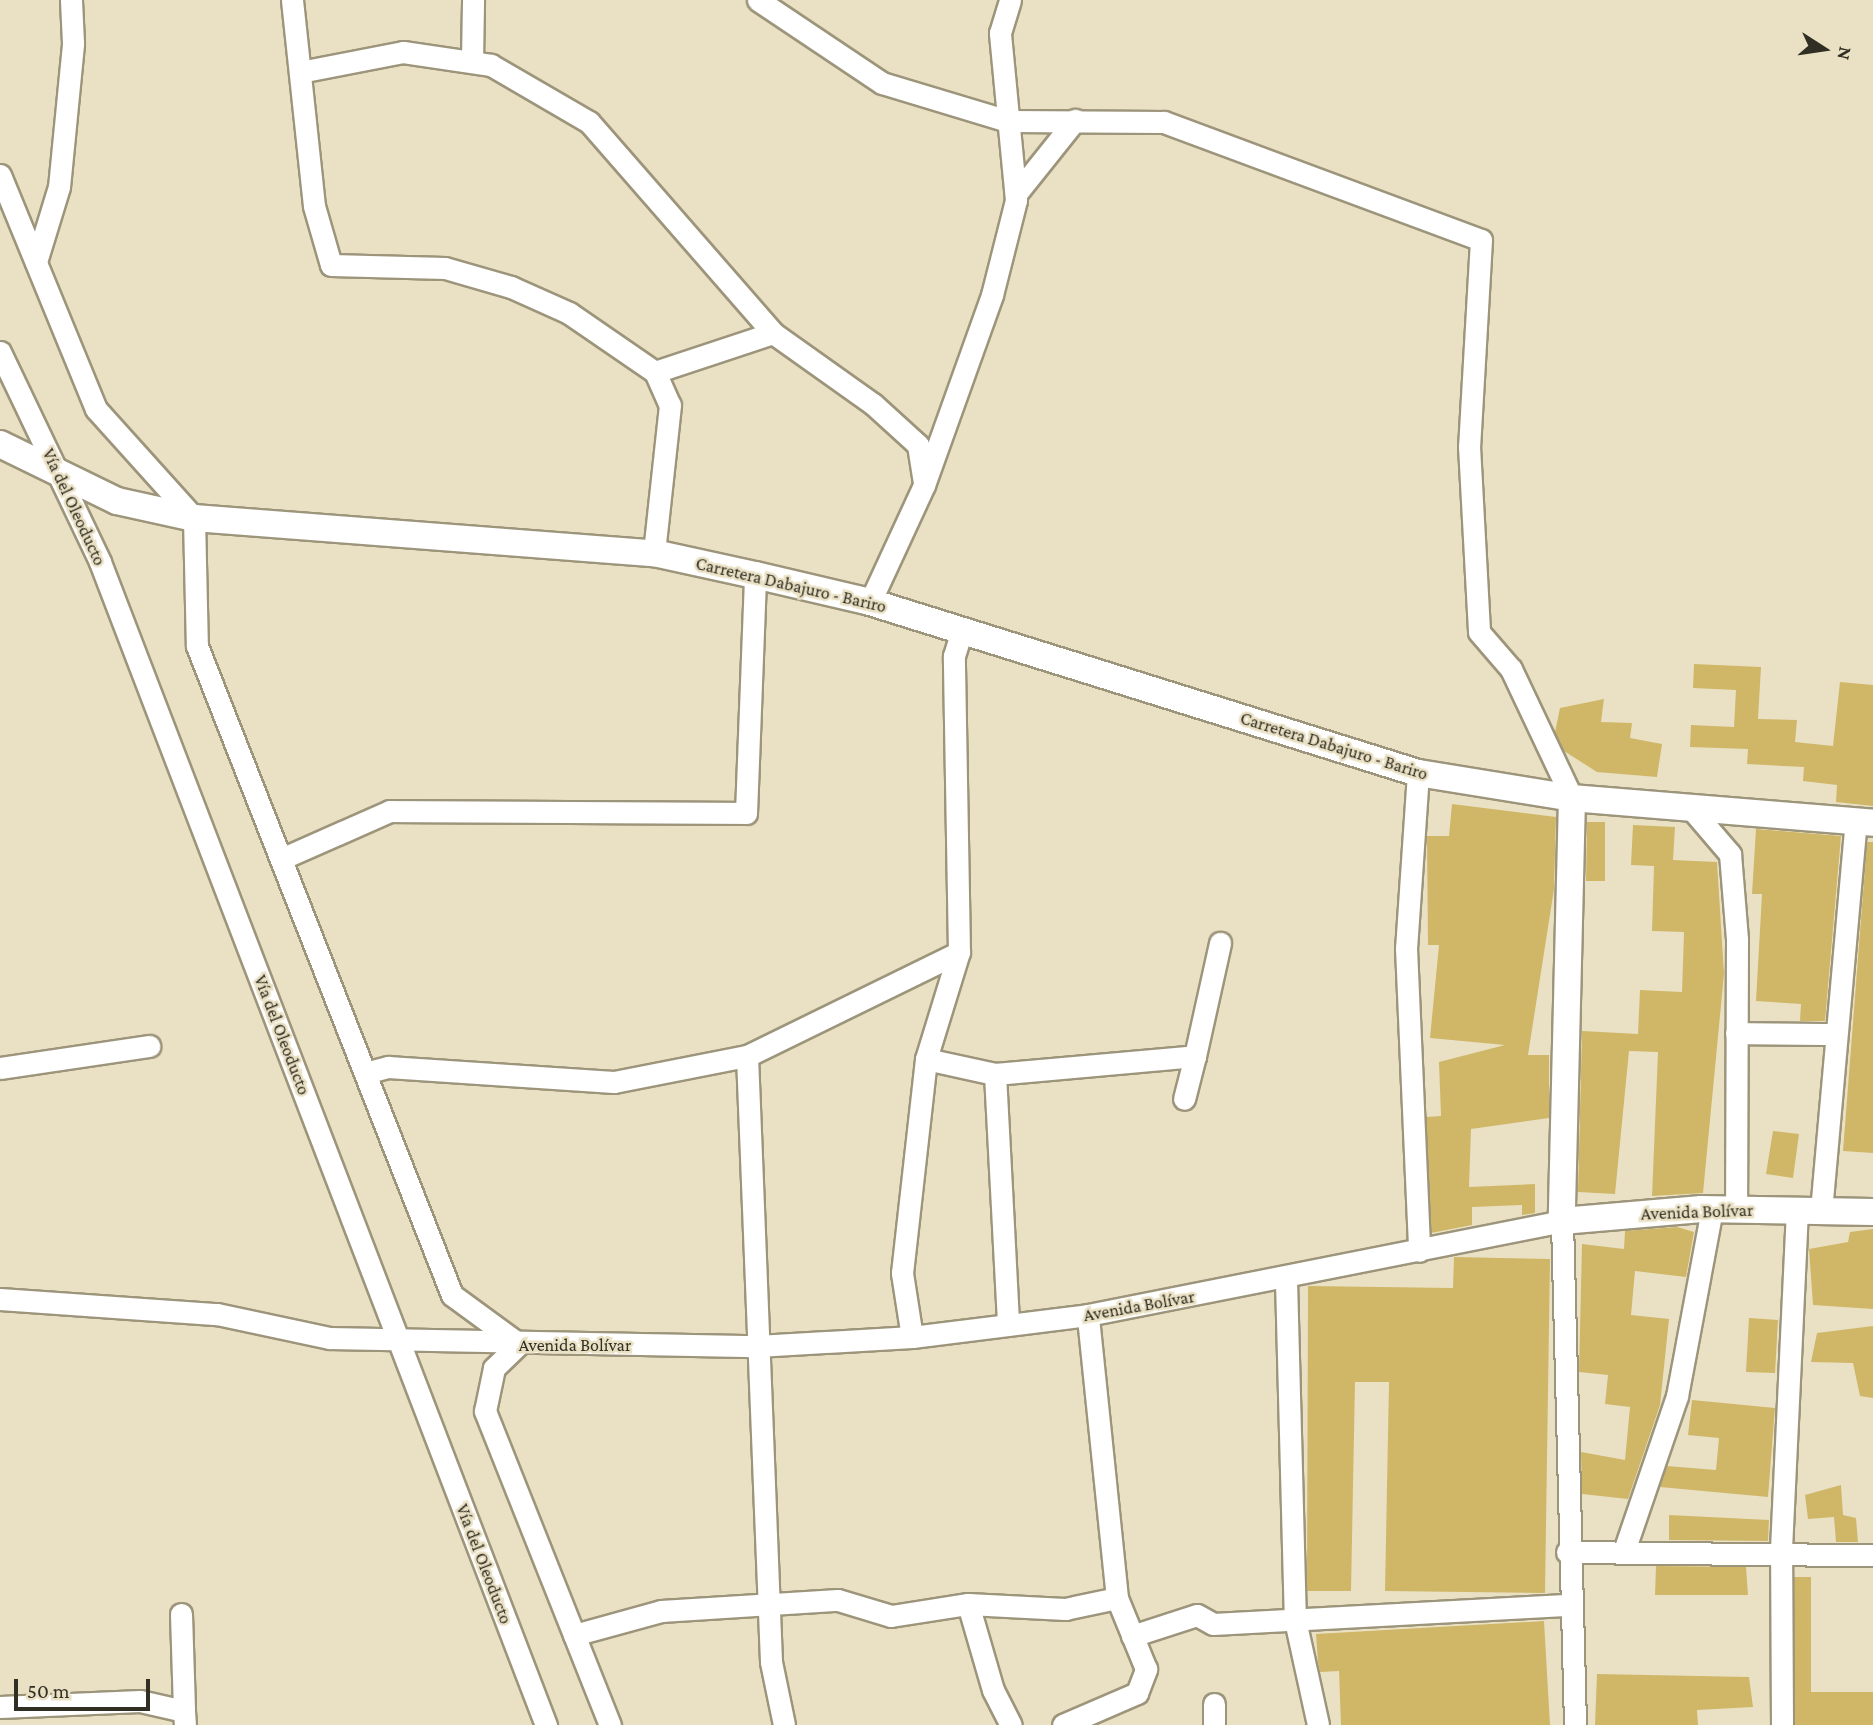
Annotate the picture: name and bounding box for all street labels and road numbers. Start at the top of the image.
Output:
street label: Vía del Oleoducto [37,445,111,569]
street label: Carretera Dabajuro - Bariro [694,553,888,617]
street label: Carretera Dabajuro - Bariro [1238,707,1430,785]
street label: Vía del Oleoducto [249,972,315,1098]
street label: Avenida Bolívar [1640,1199,1754,1225]
street label: Avenida Bolívar [1082,1286,1196,1326]
street label: Avenida Bolívar [519,1334,631,1356]
street label: Vía del Oleoducto [451,1501,517,1627]

